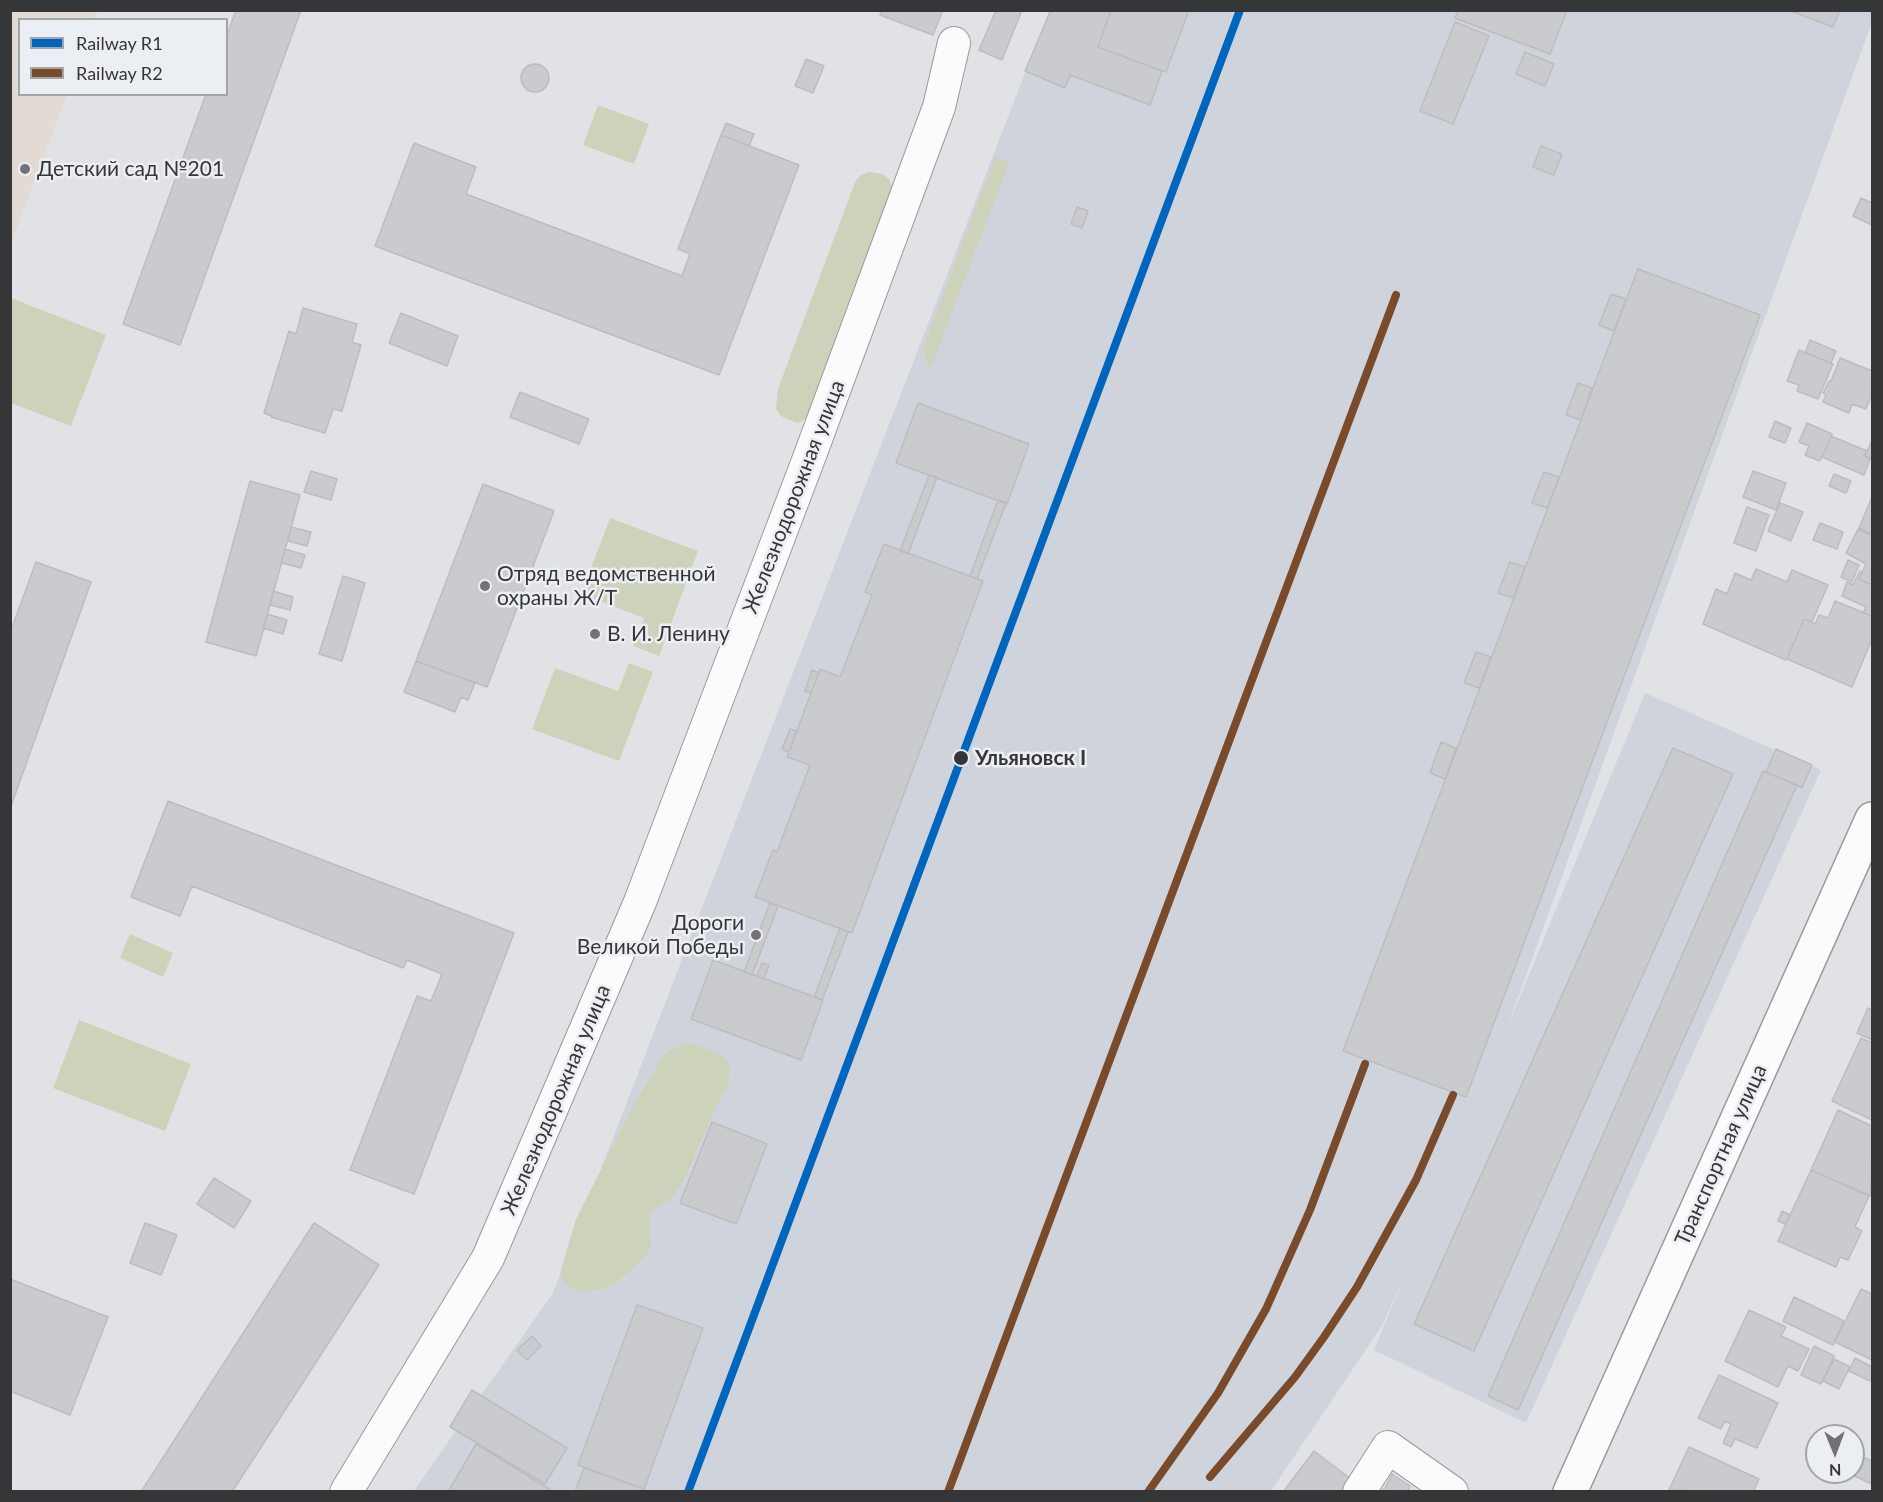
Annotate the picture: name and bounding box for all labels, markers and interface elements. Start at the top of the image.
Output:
legend [18,18,228,96]
text: Railway R1 [76,32,163,54]
text: Railway R2 [76,62,163,84]
place label: Детский сад №201 [37,156,224,182]
marker: Детский сад №201 [18,162,32,176]
street label: Железнодорожная улица [738,377,850,617]
place label: Отряд ведомственной охраны Ж/Т [497,561,716,611]
marker: Отряд ведомственной охраны Ж/Т [478,579,492,593]
place label: В. И. Ленину [607,621,730,647]
marker: В. И. Ленину [588,627,602,641]
place label: Ульяновск I [975,745,1086,771]
marker: Ульяновск I [952,749,970,767]
place label: Дороги Великой Победы [577,910,744,960]
marker: Дороги Великой Победы [749,928,763,942]
street label: Железнодорожная улица [496,981,616,1219]
street label: Транспортная улица [1670,1061,1772,1249]
north arrow [1805,1424,1865,1484]
text: N [1829,1461,1842,1480]

